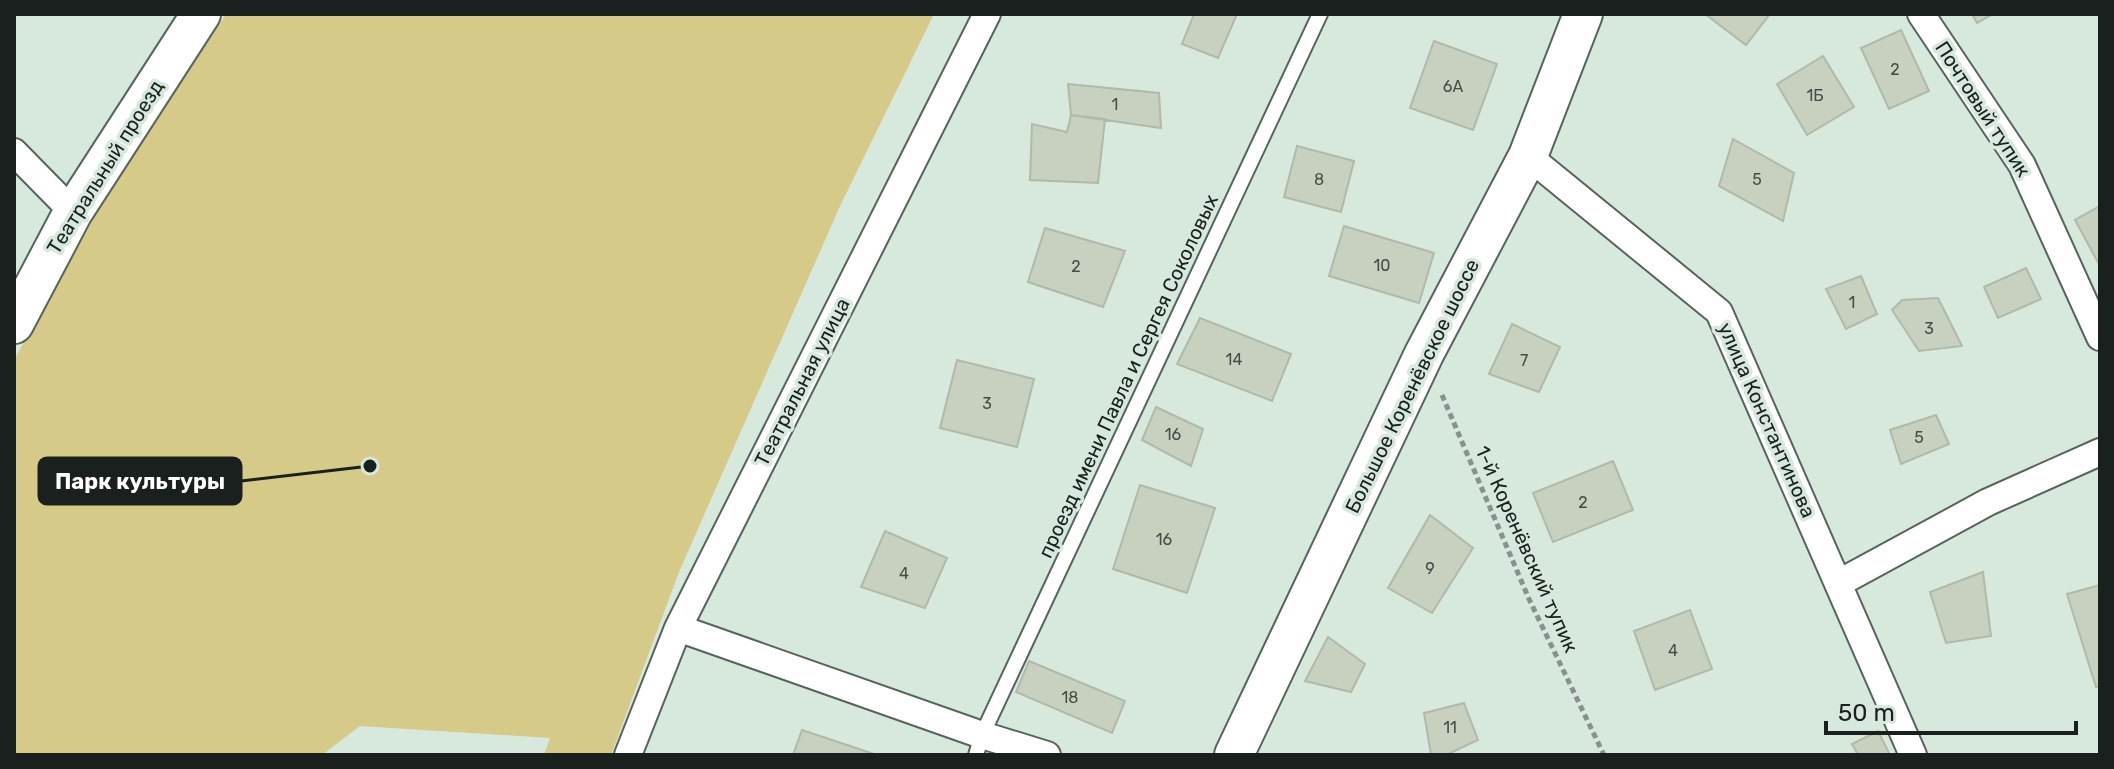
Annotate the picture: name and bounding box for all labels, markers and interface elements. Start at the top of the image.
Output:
street label: Почтовый тупик [1930,37,2036,182]
house number: 2 [1890,60,1900,79]
street label: Театральный проезд [42,76,168,258]
house number: 6А [1443,77,1463,96]
house number: 1Б [1806,86,1824,105]
house number: 1 [1112,95,1118,114]
house number: 8 [1314,170,1324,189]
house number: 5 [1752,170,1762,189]
street label: проезд имени Павла и Сергея Соколовых [1033,190,1223,562]
street label: Большое Коренёвское шоссе [1340,255,1484,517]
house number: 10 [1373,256,1391,275]
house number: 2 [1071,257,1081,276]
house number: 1 [1849,293,1855,312]
street label: Театральная улица [749,294,855,470]
street label: улица Константинова [1713,319,1821,521]
house number: 3 [1924,319,1934,338]
house number: 14 [1226,350,1242,369]
house number: 7 [1520,351,1528,370]
house number: 3 [982,394,992,413]
house number: 16 [1165,425,1182,444]
house number: 5 [1914,428,1924,447]
street label: 1-й Коренёвский тупик [1471,442,1584,656]
callout: Парк культуры [39,458,241,504]
text: Парк культуры [55,468,225,495]
house number: 2 [1578,493,1588,512]
house number: 16 [1156,530,1173,549]
house number: 9 [1425,559,1435,578]
house number: 4 [899,564,909,583]
house number: 4 [1668,641,1678,660]
scale bar [1826,685,2076,735]
house number: 18 [1061,688,1079,707]
text: 50 m [1838,699,1895,727]
house number: 11 [1443,718,1457,737]

